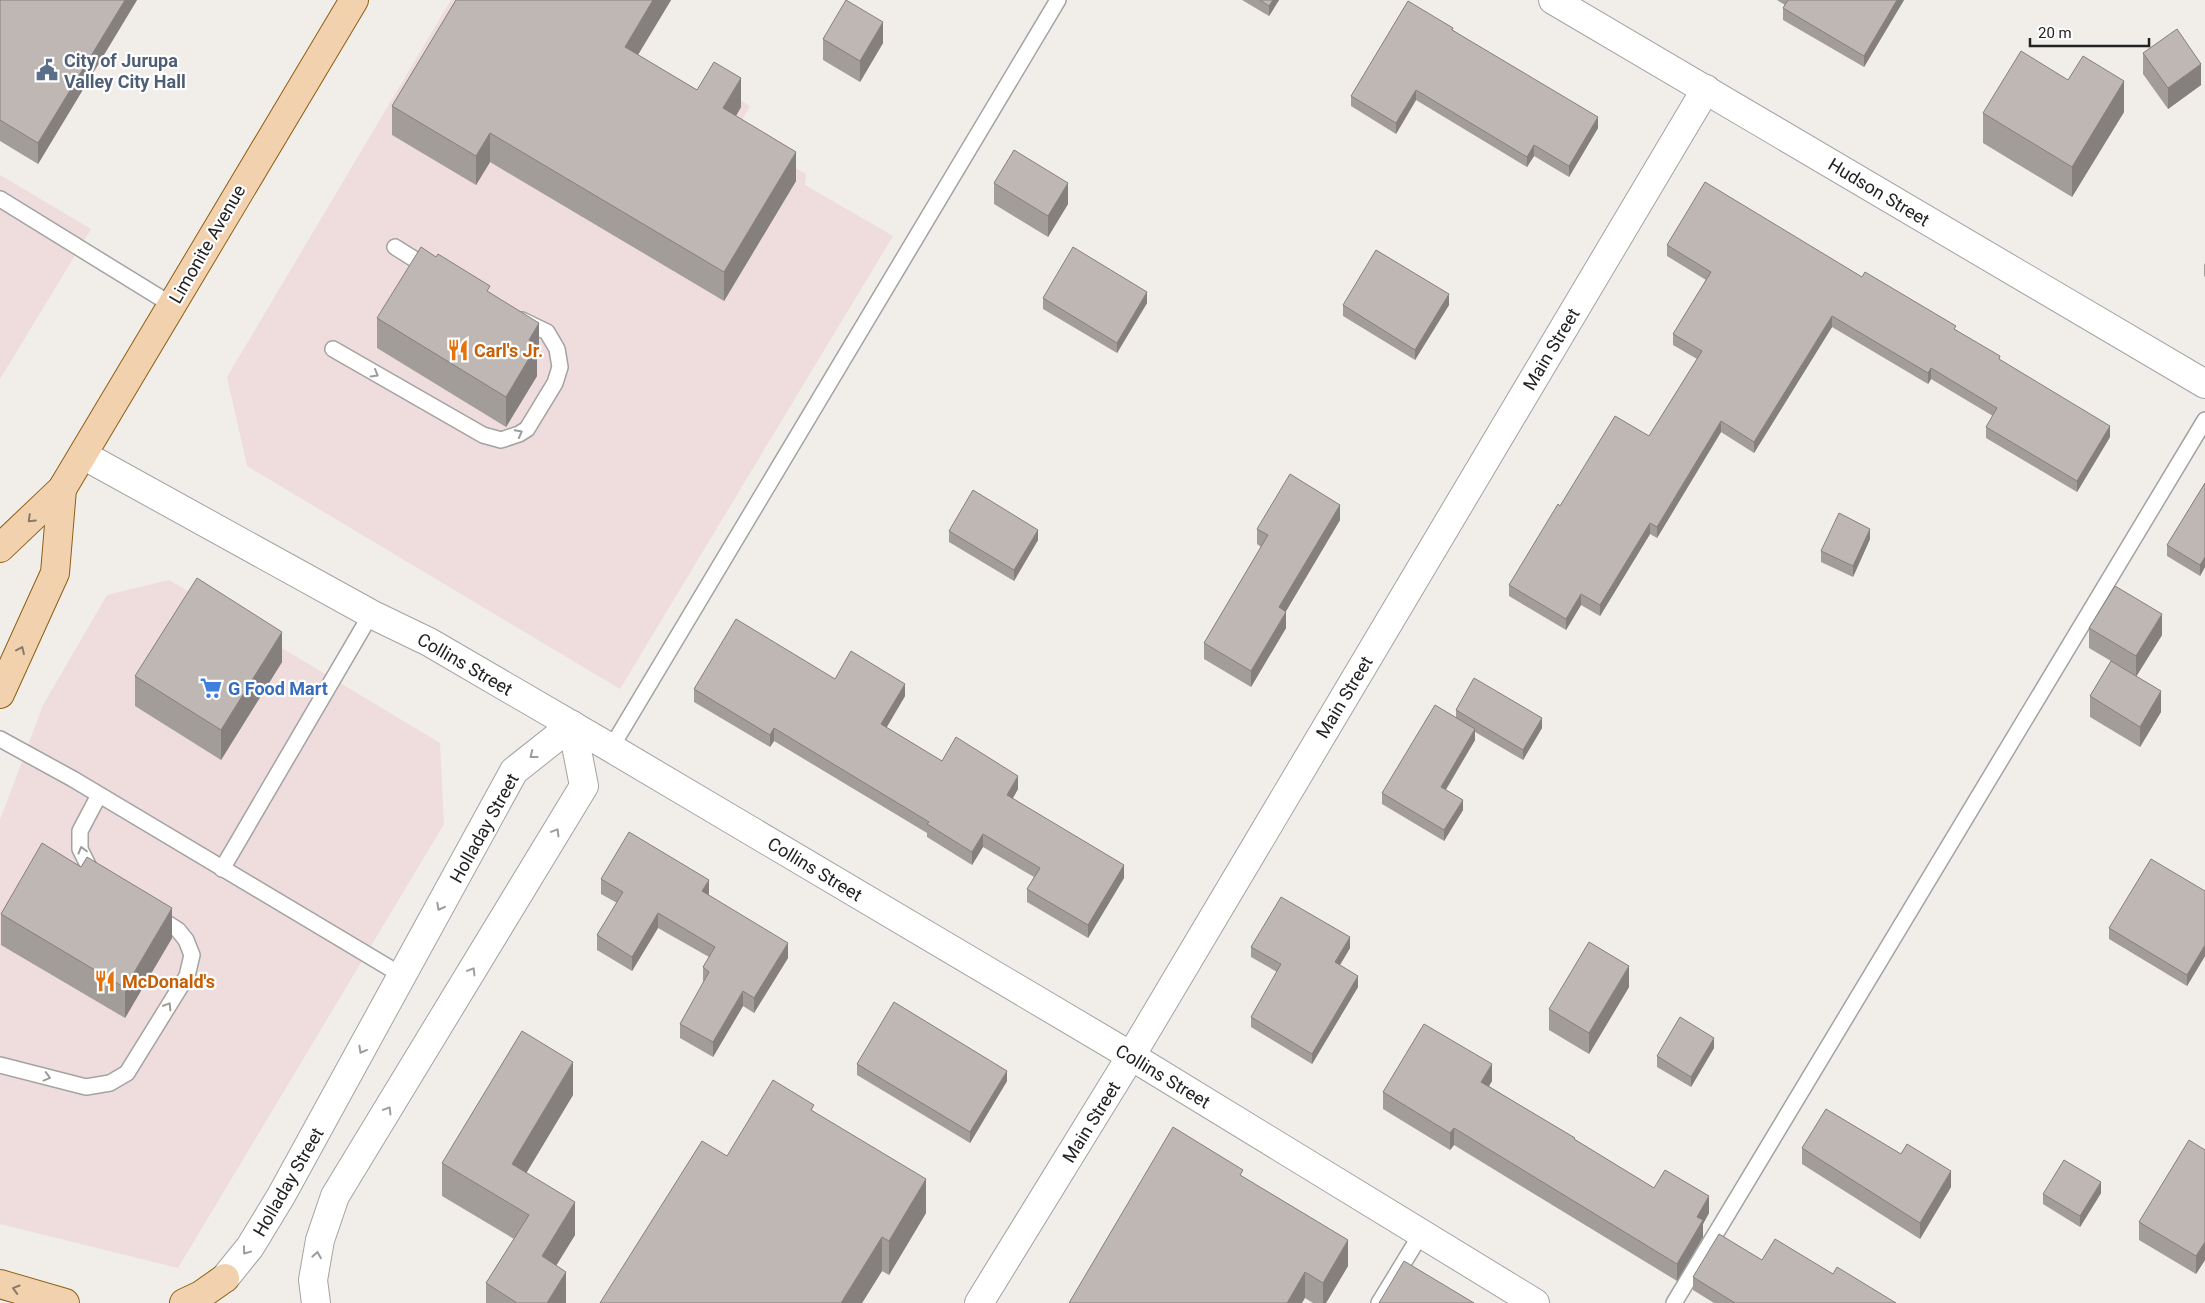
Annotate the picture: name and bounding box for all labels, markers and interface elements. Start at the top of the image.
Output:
scale bar [2030,15,2149,47]
text: 20 m [2038,24,2072,42]
place label: City of Jurupa Valley City Hall [64,50,186,92]
public building icon: City of Jurupa Valley City Hall [34,57,60,83]
street label: Hudson Street [1825,154,1934,231]
street label: Limonite Avenue [165,181,249,307]
street label: Main Street [1518,304,1584,394]
restaurant icon: Carl's Jr. [445,337,471,363]
place label: Carl's Jr. [474,340,543,361]
one-way arrow [370,367,379,377]
one-way arrow [514,429,523,439]
one-way arrow [27,513,36,522]
street label: Collins Street [414,628,516,700]
one-way arrow [15,646,25,655]
street label: Main Street [1311,652,1377,742]
supermarket icon: G Food Mart [198,675,224,701]
place label: G Food Mart [228,678,328,699]
one-way arrow [530,750,539,759]
street label: Holladay Street [445,769,523,886]
one-way arrow [550,829,560,838]
street label: Collins Street [764,833,866,905]
one-way arrow [77,846,88,854]
one-way arrow [436,902,446,911]
one-way arrow [465,967,475,976]
restaurant icon: McDonald's [92,968,118,994]
place label: McDonald's [122,971,215,992]
one-way arrow [162,1003,172,1012]
street label: Collins Street [1112,1040,1214,1112]
one-way arrow [358,1044,368,1053]
one-way arrow [43,1071,52,1082]
street label: Main Street [1058,1077,1124,1166]
one-way arrow [381,1106,391,1115]
street label: Holladay Street [248,1124,328,1240]
one-way arrow [244,1245,252,1254]
one-way arrow [312,1251,322,1259]
one-way arrow [12,1284,20,1294]

